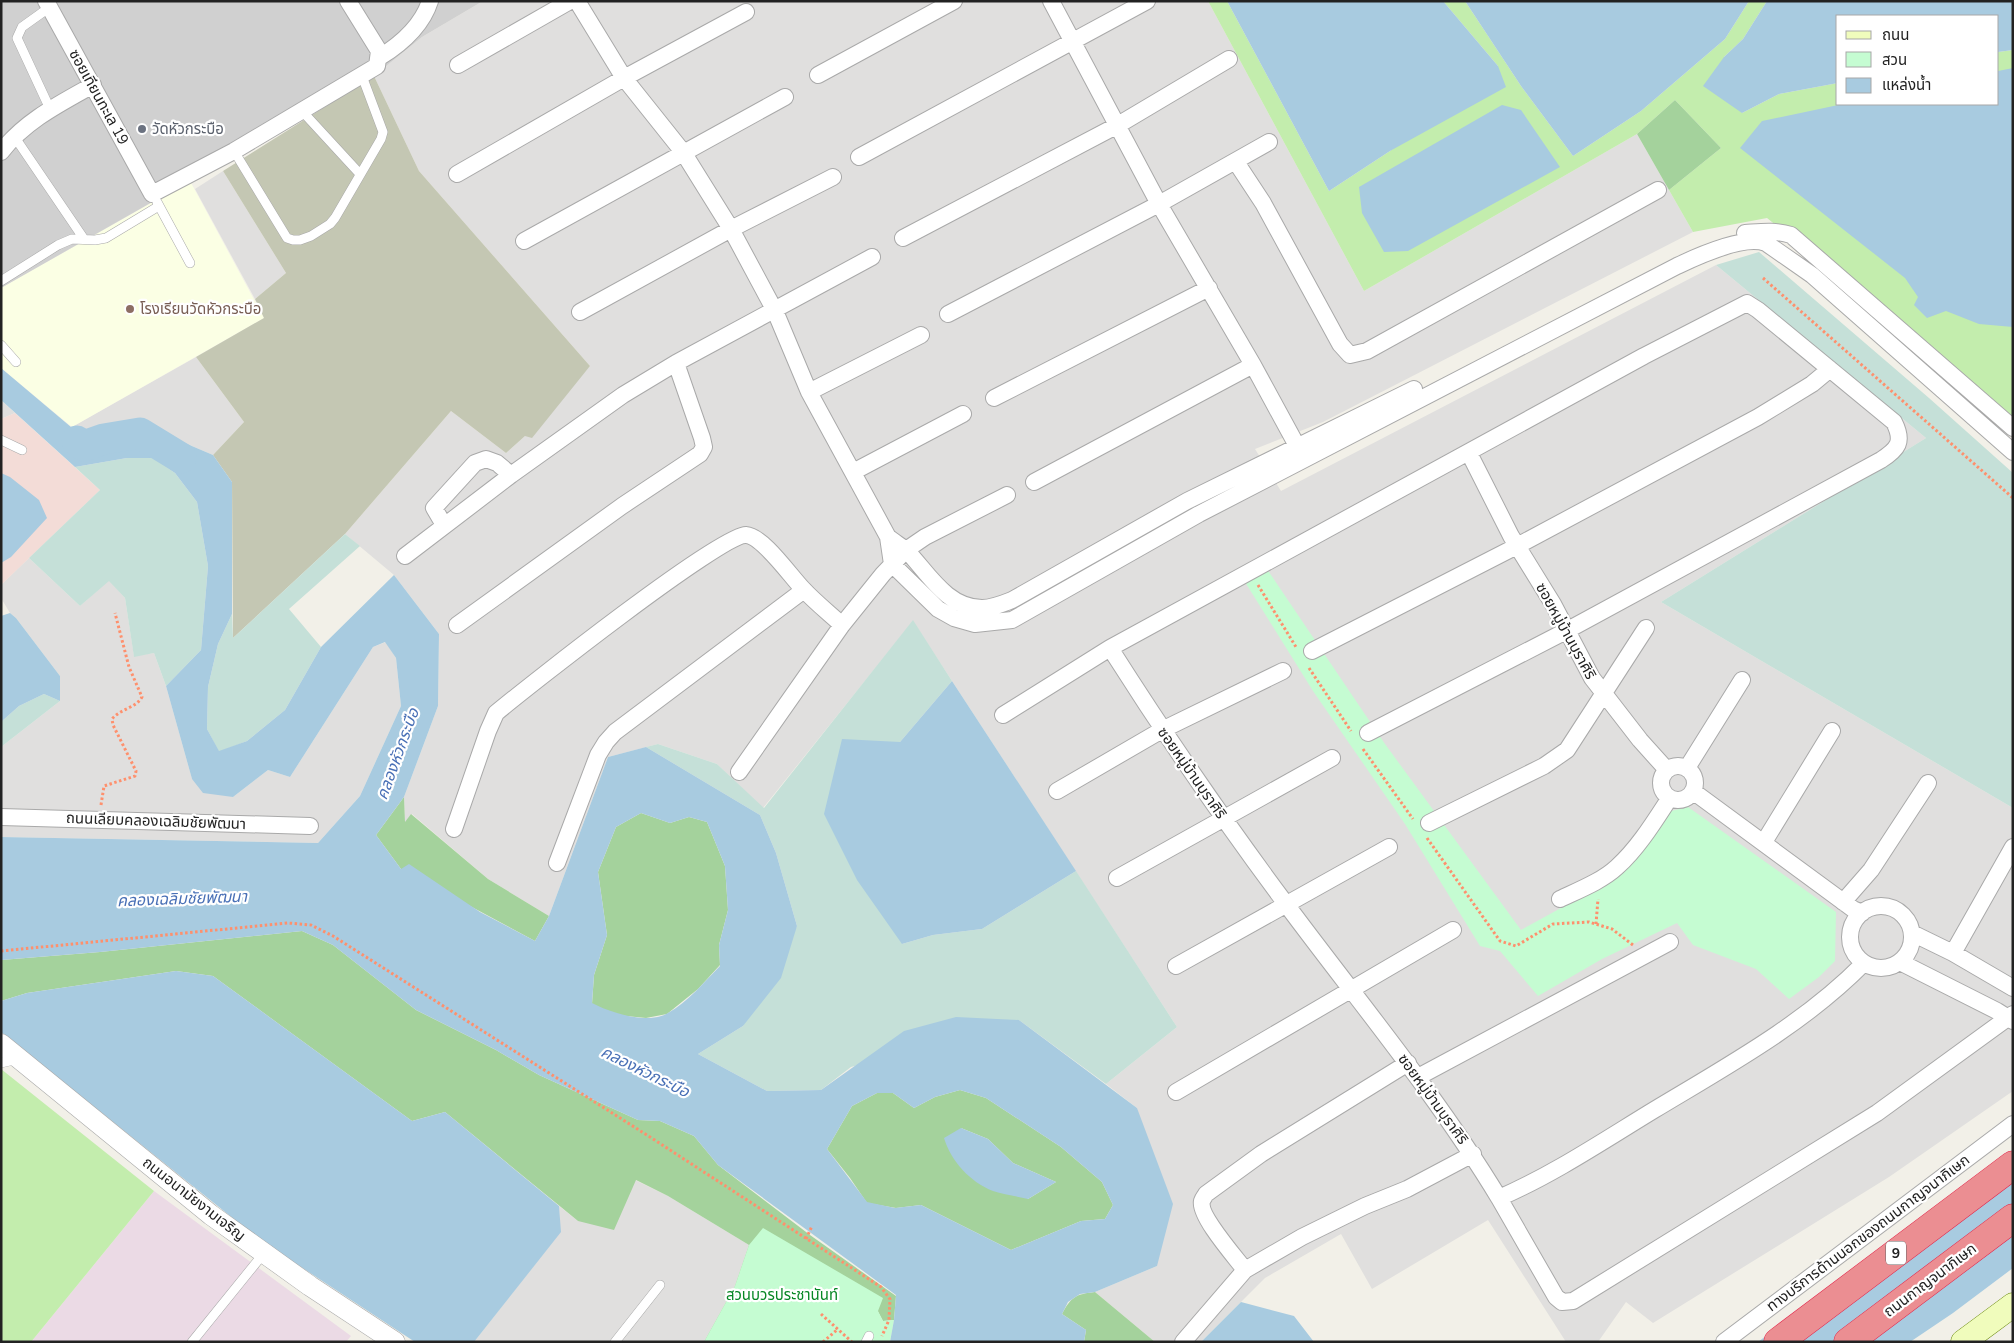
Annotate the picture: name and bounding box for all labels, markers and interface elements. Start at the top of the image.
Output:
legend [1836,15,1999,105]
text: ถนน [1882,25,1909,45]
street label: ซอยเทียนทะเล 19 [64,46,134,148]
text: สวน [1882,50,1907,70]
text: แหล่งน้ำ [1882,74,1931,95]
place label: วัดหัวกระบือ [152,119,224,139]
marker: วัดหัวกระบือ [136,123,148,135]
place label: โรงเรียนวัดหัวกระบือ [140,299,261,319]
marker: โรงเรียนวัดหัวกระบือ [124,303,136,315]
street label: ซอยหมู่บ้านบุราศิริ [1531,579,1601,683]
water label: คลองหัวกระบือ [371,705,425,803]
street label: ซอยหมู่บ้านบุราศิริ [1153,723,1231,823]
street label: ถนนเลียบคลองเฉลิมชัยพัฒนา [66,808,246,834]
water label: คลองเฉลิมชัยพัฒนา [117,886,249,912]
water label: คลองหัวกระบือ [597,1041,694,1103]
street label: ซอยหมู่บ้านบุราศิริ [1393,1050,1473,1148]
street label: ทางบริการด้านนอกของถนนกาญจนาภิเษก [1763,1151,1973,1315]
street label: ถนนอนามัยงามเจริญ [138,1152,250,1246]
street label: ถนนกาญจนาภิเษก [1880,1239,1980,1321]
road number: 9 [1886,1242,1906,1264]
park label: สวนบวรประชานันท์ [726,1285,838,1305]

